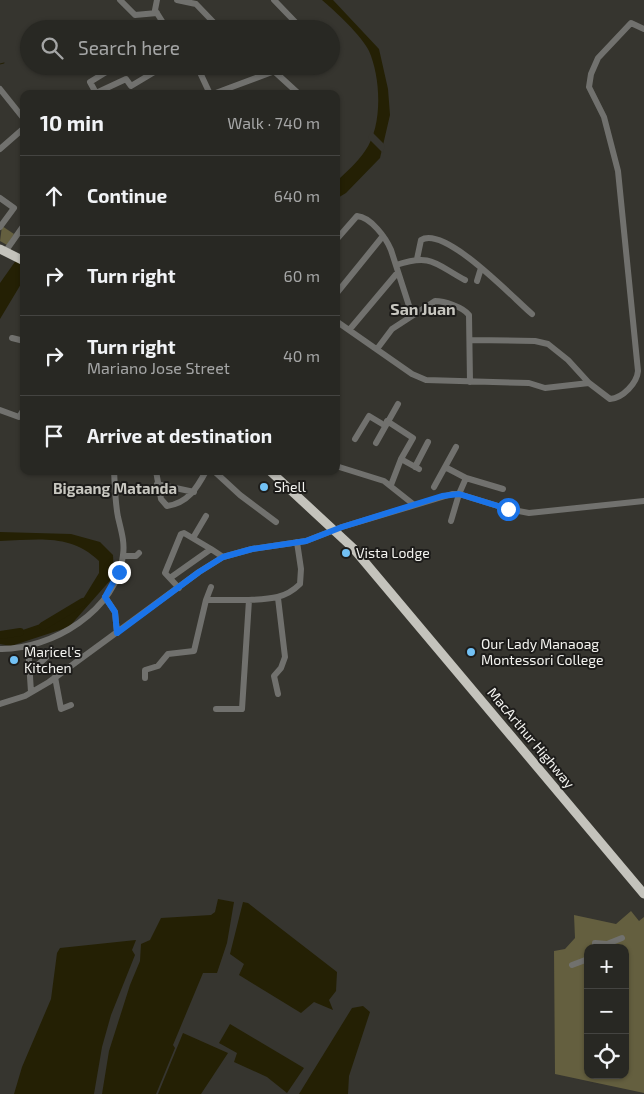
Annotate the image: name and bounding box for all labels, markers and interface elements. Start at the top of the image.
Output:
search box [20,20,340,75]
icon: search [38,34,66,62]
text: Search here [78,36,180,59]
text: 10 min [40,110,104,135]
text: Walk · 740 m [227,113,320,132]
icon: ahead [40,182,68,210]
text: Continue [87,184,167,207]
text: 640 m [274,186,320,205]
icon: right [40,262,68,290]
text: Turn right [87,264,175,287]
text: 60 m [284,266,320,285]
district label: San Juan [390,299,456,318]
text: Turn right [87,335,175,358]
icon: right [40,342,68,370]
text: 40 m [283,346,320,365]
text: Mariano Jose Street [87,358,230,377]
icon: arrive [40,422,68,450]
text: Arrive at destination [87,424,272,447]
place label: Shell [274,478,307,495]
district label: Bigaang Matanda [53,479,177,497]
marker: Shell [258,481,270,493]
route start [497,498,520,521]
place label: Vista Lodge [356,544,430,561]
marker: Vista Lodge [340,547,352,559]
route end [108,561,131,584]
place label: Our Lady Manaoag Montessori College [481,635,604,668]
place label: Maricel's Kitchen [24,643,81,676]
marker: Our Lady Manaoag Montessori College [465,646,477,658]
marker: Maricel's Kitchen [8,654,20,666]
street label: MacArthur Highway [484,684,579,792]
map controls [584,944,629,1079]
button: + [584,944,629,989]
button: − [584,989,629,1034]
button: locate [584,1034,629,1079]

